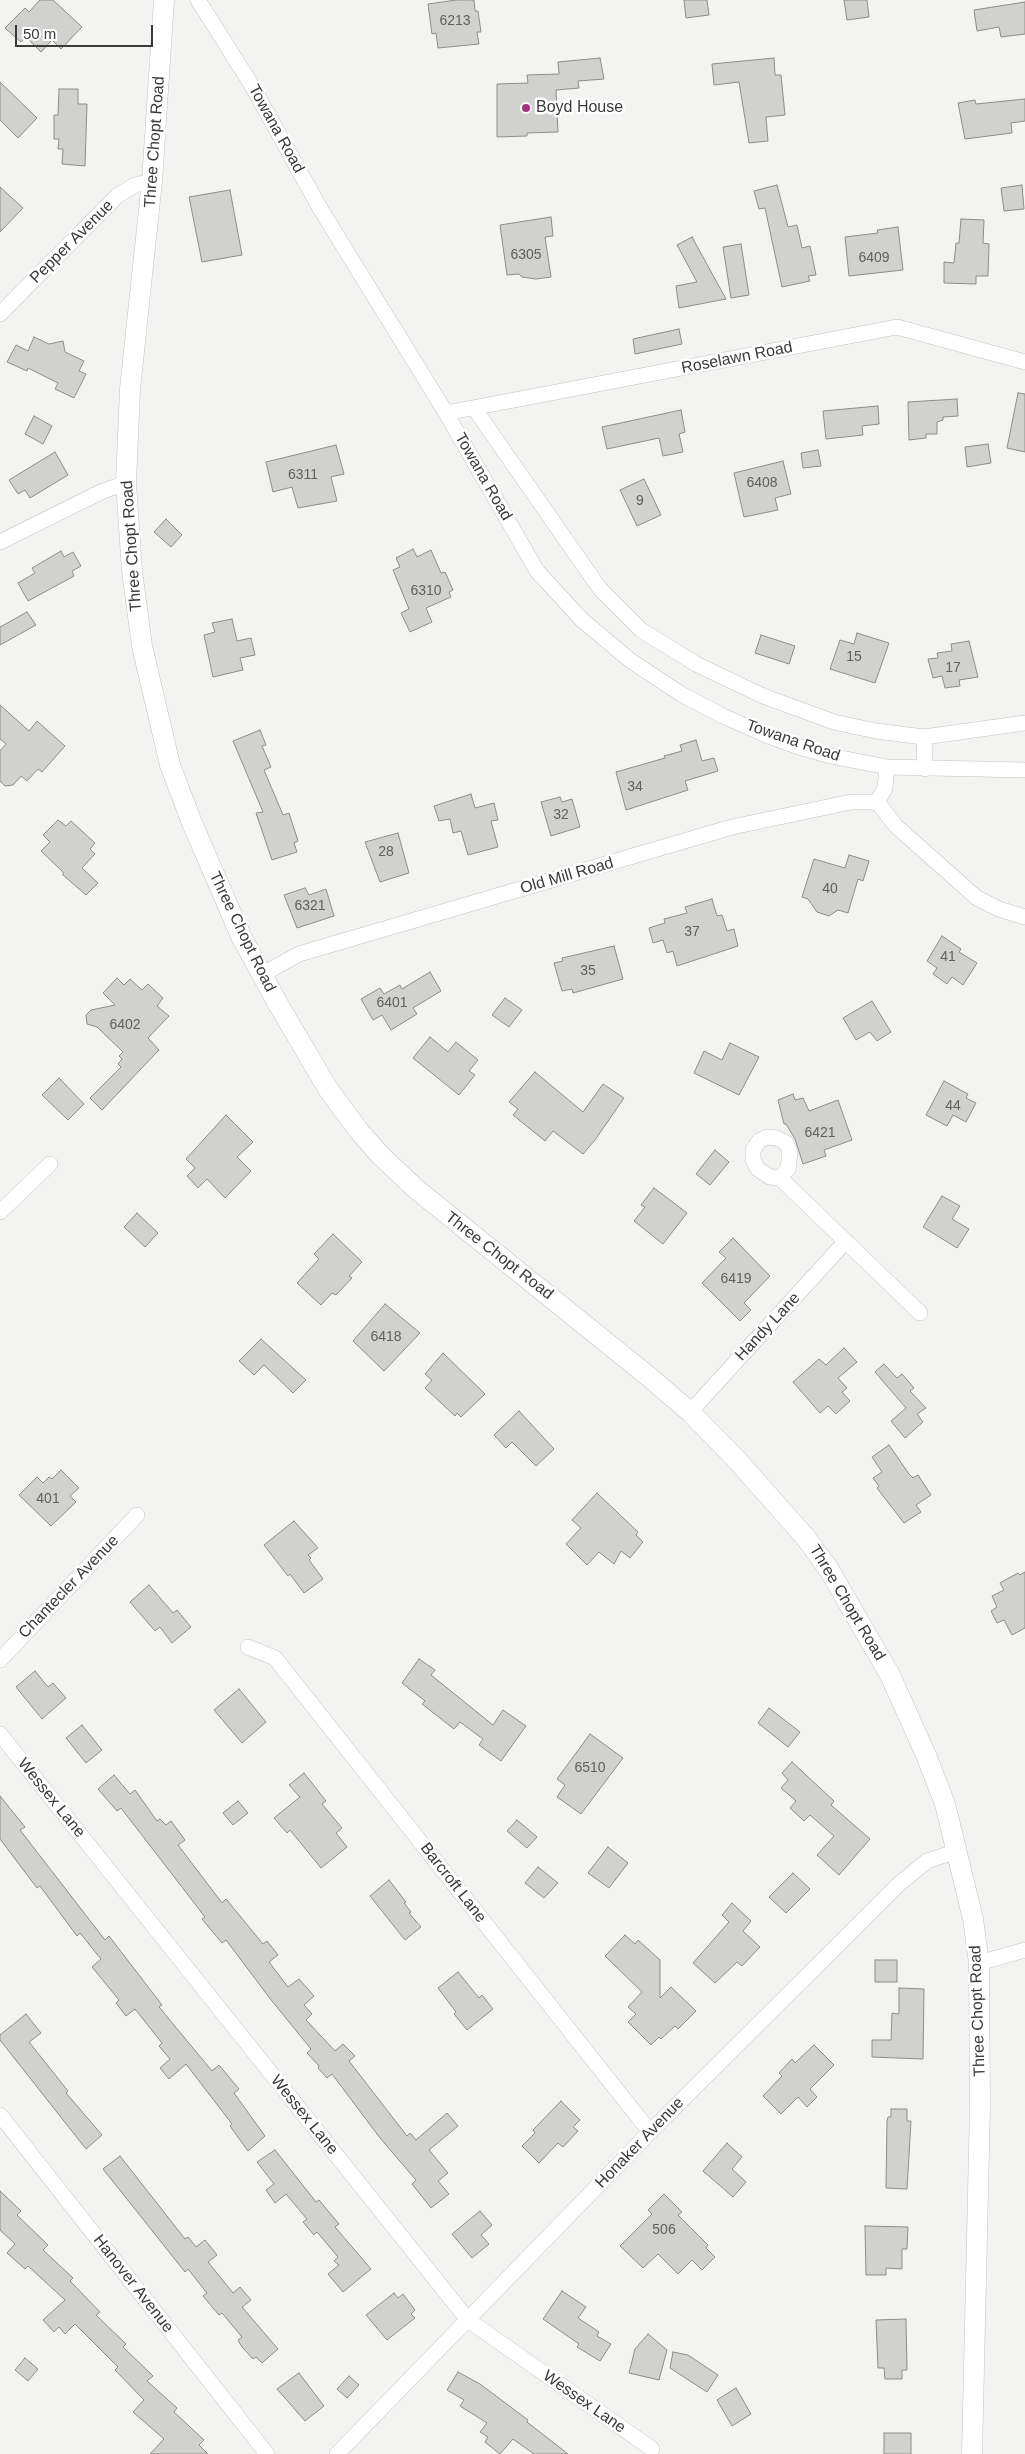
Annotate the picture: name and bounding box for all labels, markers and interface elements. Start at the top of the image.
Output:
house number: 6213 [439,13,471,29]
scale bar [18,15,155,47]
text: 50 m [23,25,56,42]
street label: Three Chopt Road [141,76,169,208]
street label: Towana Road [244,82,308,176]
place label: Boyd House [536,98,623,118]
marker: Boyd House [520,102,532,114]
street label: Pepper Avenue [26,196,118,288]
house number: 6305 [510,247,542,263]
house number: 6409 [858,250,890,266]
street label: Roselawn Road [680,338,794,378]
street label: Towana Road [450,430,516,524]
house number: 6311 [288,467,318,483]
house number: 6408 [746,475,778,491]
street label: Three Chopt Road [118,480,146,612]
house number: 9 [636,493,644,509]
house number: 6310 [410,583,442,599]
house number: 15 [846,649,862,665]
house number: 17 [945,660,961,676]
street label: Towana Road [744,716,842,766]
house number: 34 [627,779,643,795]
house number: 32 [553,807,569,823]
house number: 28 [378,844,394,860]
street label: Old Mill Road [518,854,616,898]
street label: Three Chopt Road [205,869,279,995]
house number: 40 [822,881,838,897]
house number: 6321 [294,898,326,914]
house number: 37 [684,924,700,940]
house number: 41 [940,949,956,965]
house number: 35 [580,963,596,979]
house number: 6401 [376,995,408,1011]
house number: 6402 [109,1017,141,1033]
house number: 44 [945,1098,961,1114]
house number: 6421 [804,1125,836,1141]
street label: Three Chopt Road [441,1208,557,1304]
house number: 6419 [720,1271,752,1287]
street label: Handy Lane [732,1289,804,1365]
house number: 6418 [370,1329,402,1345]
house number: 401 [36,1491,60,1507]
street label: Chantecler Avenue [15,1531,123,1643]
street label: Three Chopt Road [805,1542,889,1664]
street label: Wessex Lane [13,1754,89,1842]
house number: 6510 [574,1760,606,1776]
street label: Barcroft Lane [416,1839,490,1927]
street label: Three Chopt Road [966,1945,990,2077]
street label: Wessex Lane [266,2071,342,2159]
street label: Honaker Avenue [592,2094,688,2192]
house number: 506 [652,2222,676,2238]
street label: Hanover Avenue [89,2231,177,2337]
street label: Wessex Lane [539,2366,629,2438]

